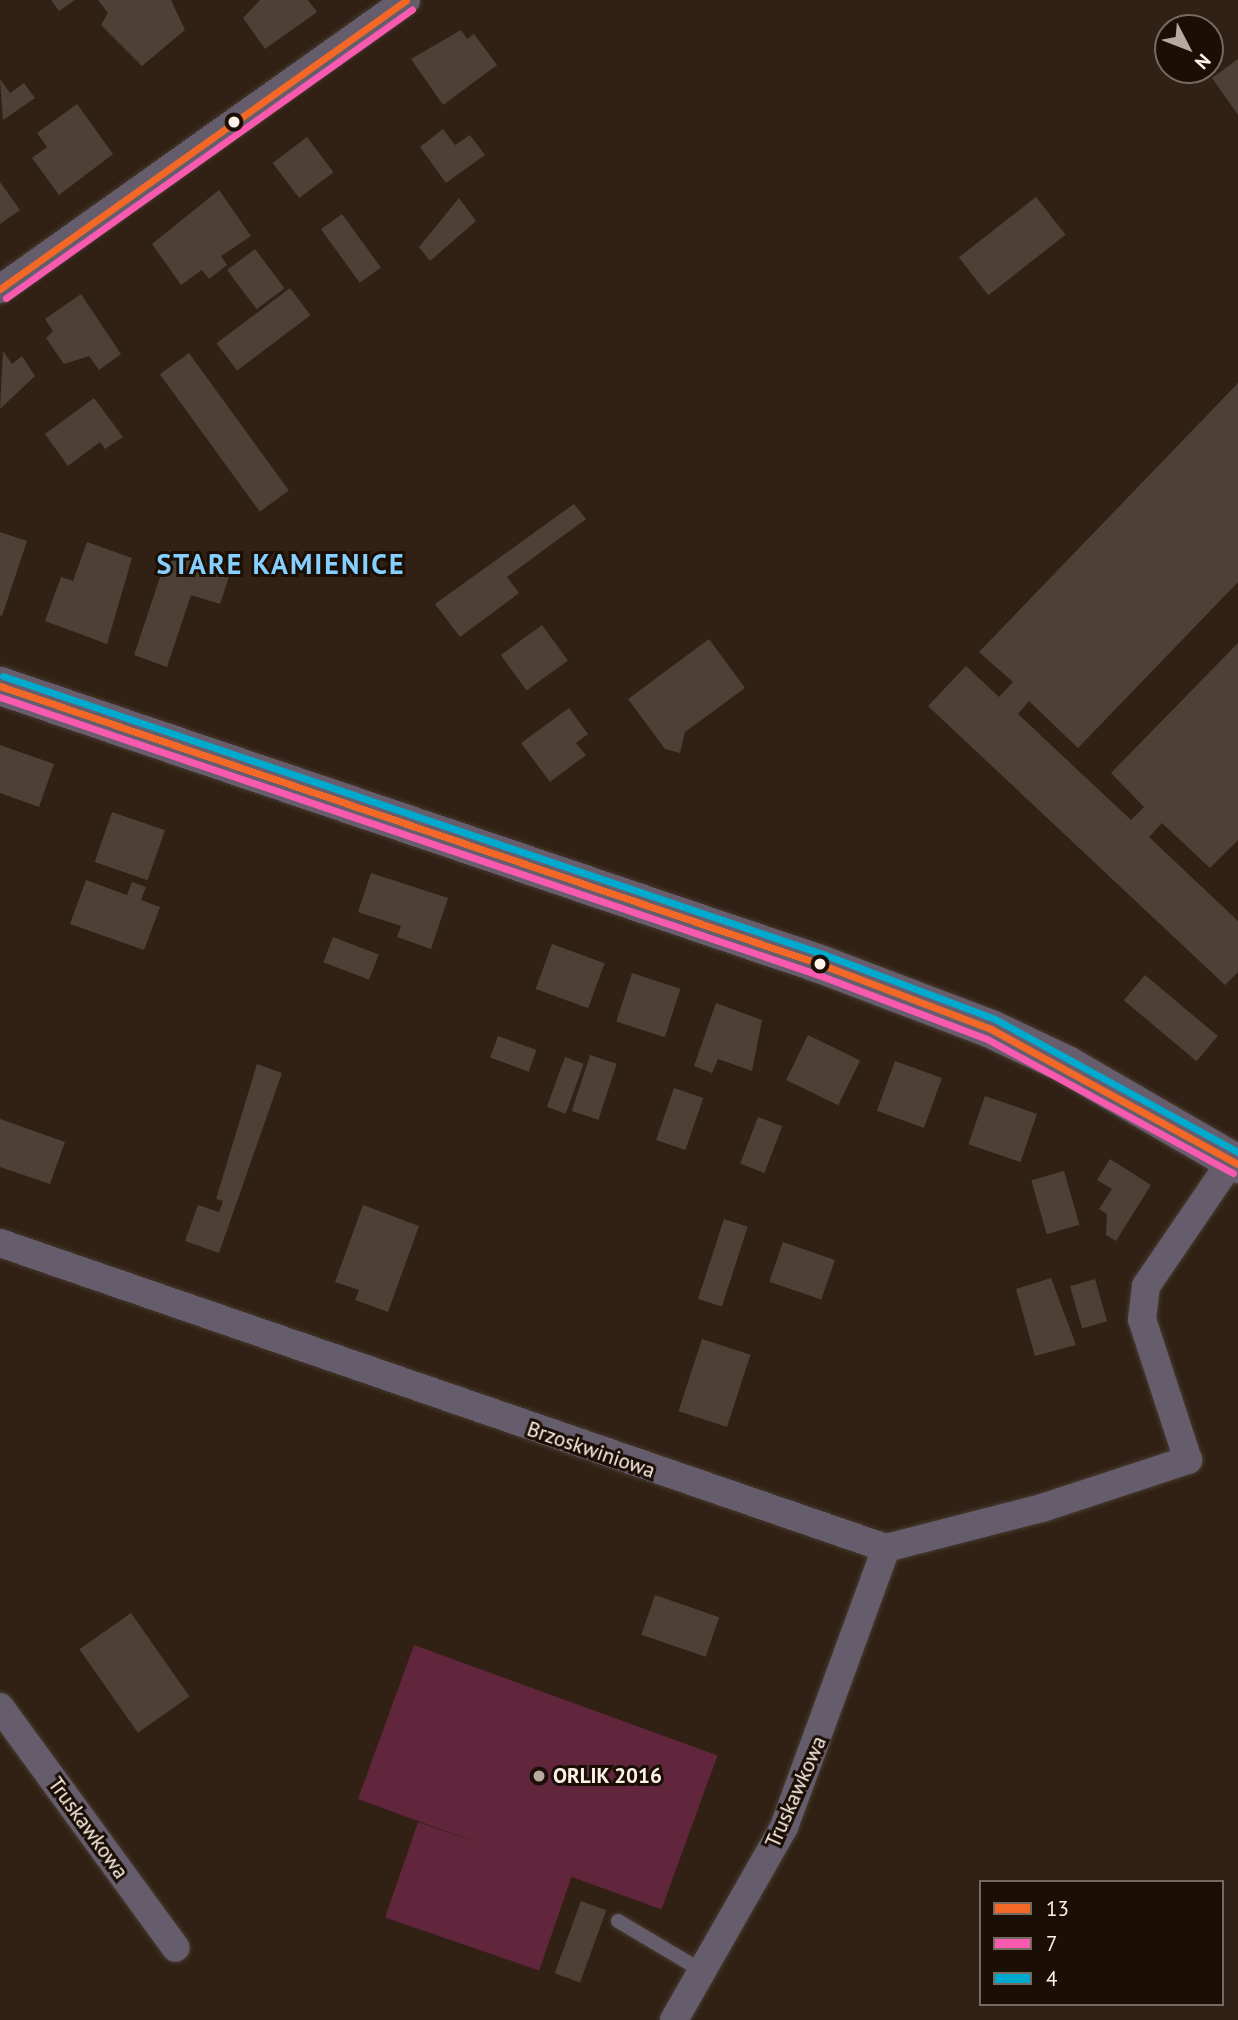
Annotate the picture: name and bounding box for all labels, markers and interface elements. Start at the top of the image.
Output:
north arrow [1154,14,1224,84]
text: N [1190,49,1216,74]
unlabelled marker [227,115,241,129]
district label: STARE KAMIENICE [158,547,404,581]
unlabelled marker [813,957,827,971]
street label: Brzoskwiniowa [524,1416,658,1484]
street label: Truskawkowa [760,1732,832,1852]
place label: ORLIK 2016 [553,1763,662,1789]
marker: ORLIK 2016 [531,1768,547,1784]
street label: Truskawkowa [43,1772,133,1884]
legend [979,1880,1224,2006]
text: 13 [1046,1895,1069,1922]
text: 7 [1046,1930,1057,1957]
text: 4 [1046,1965,1057,1992]

